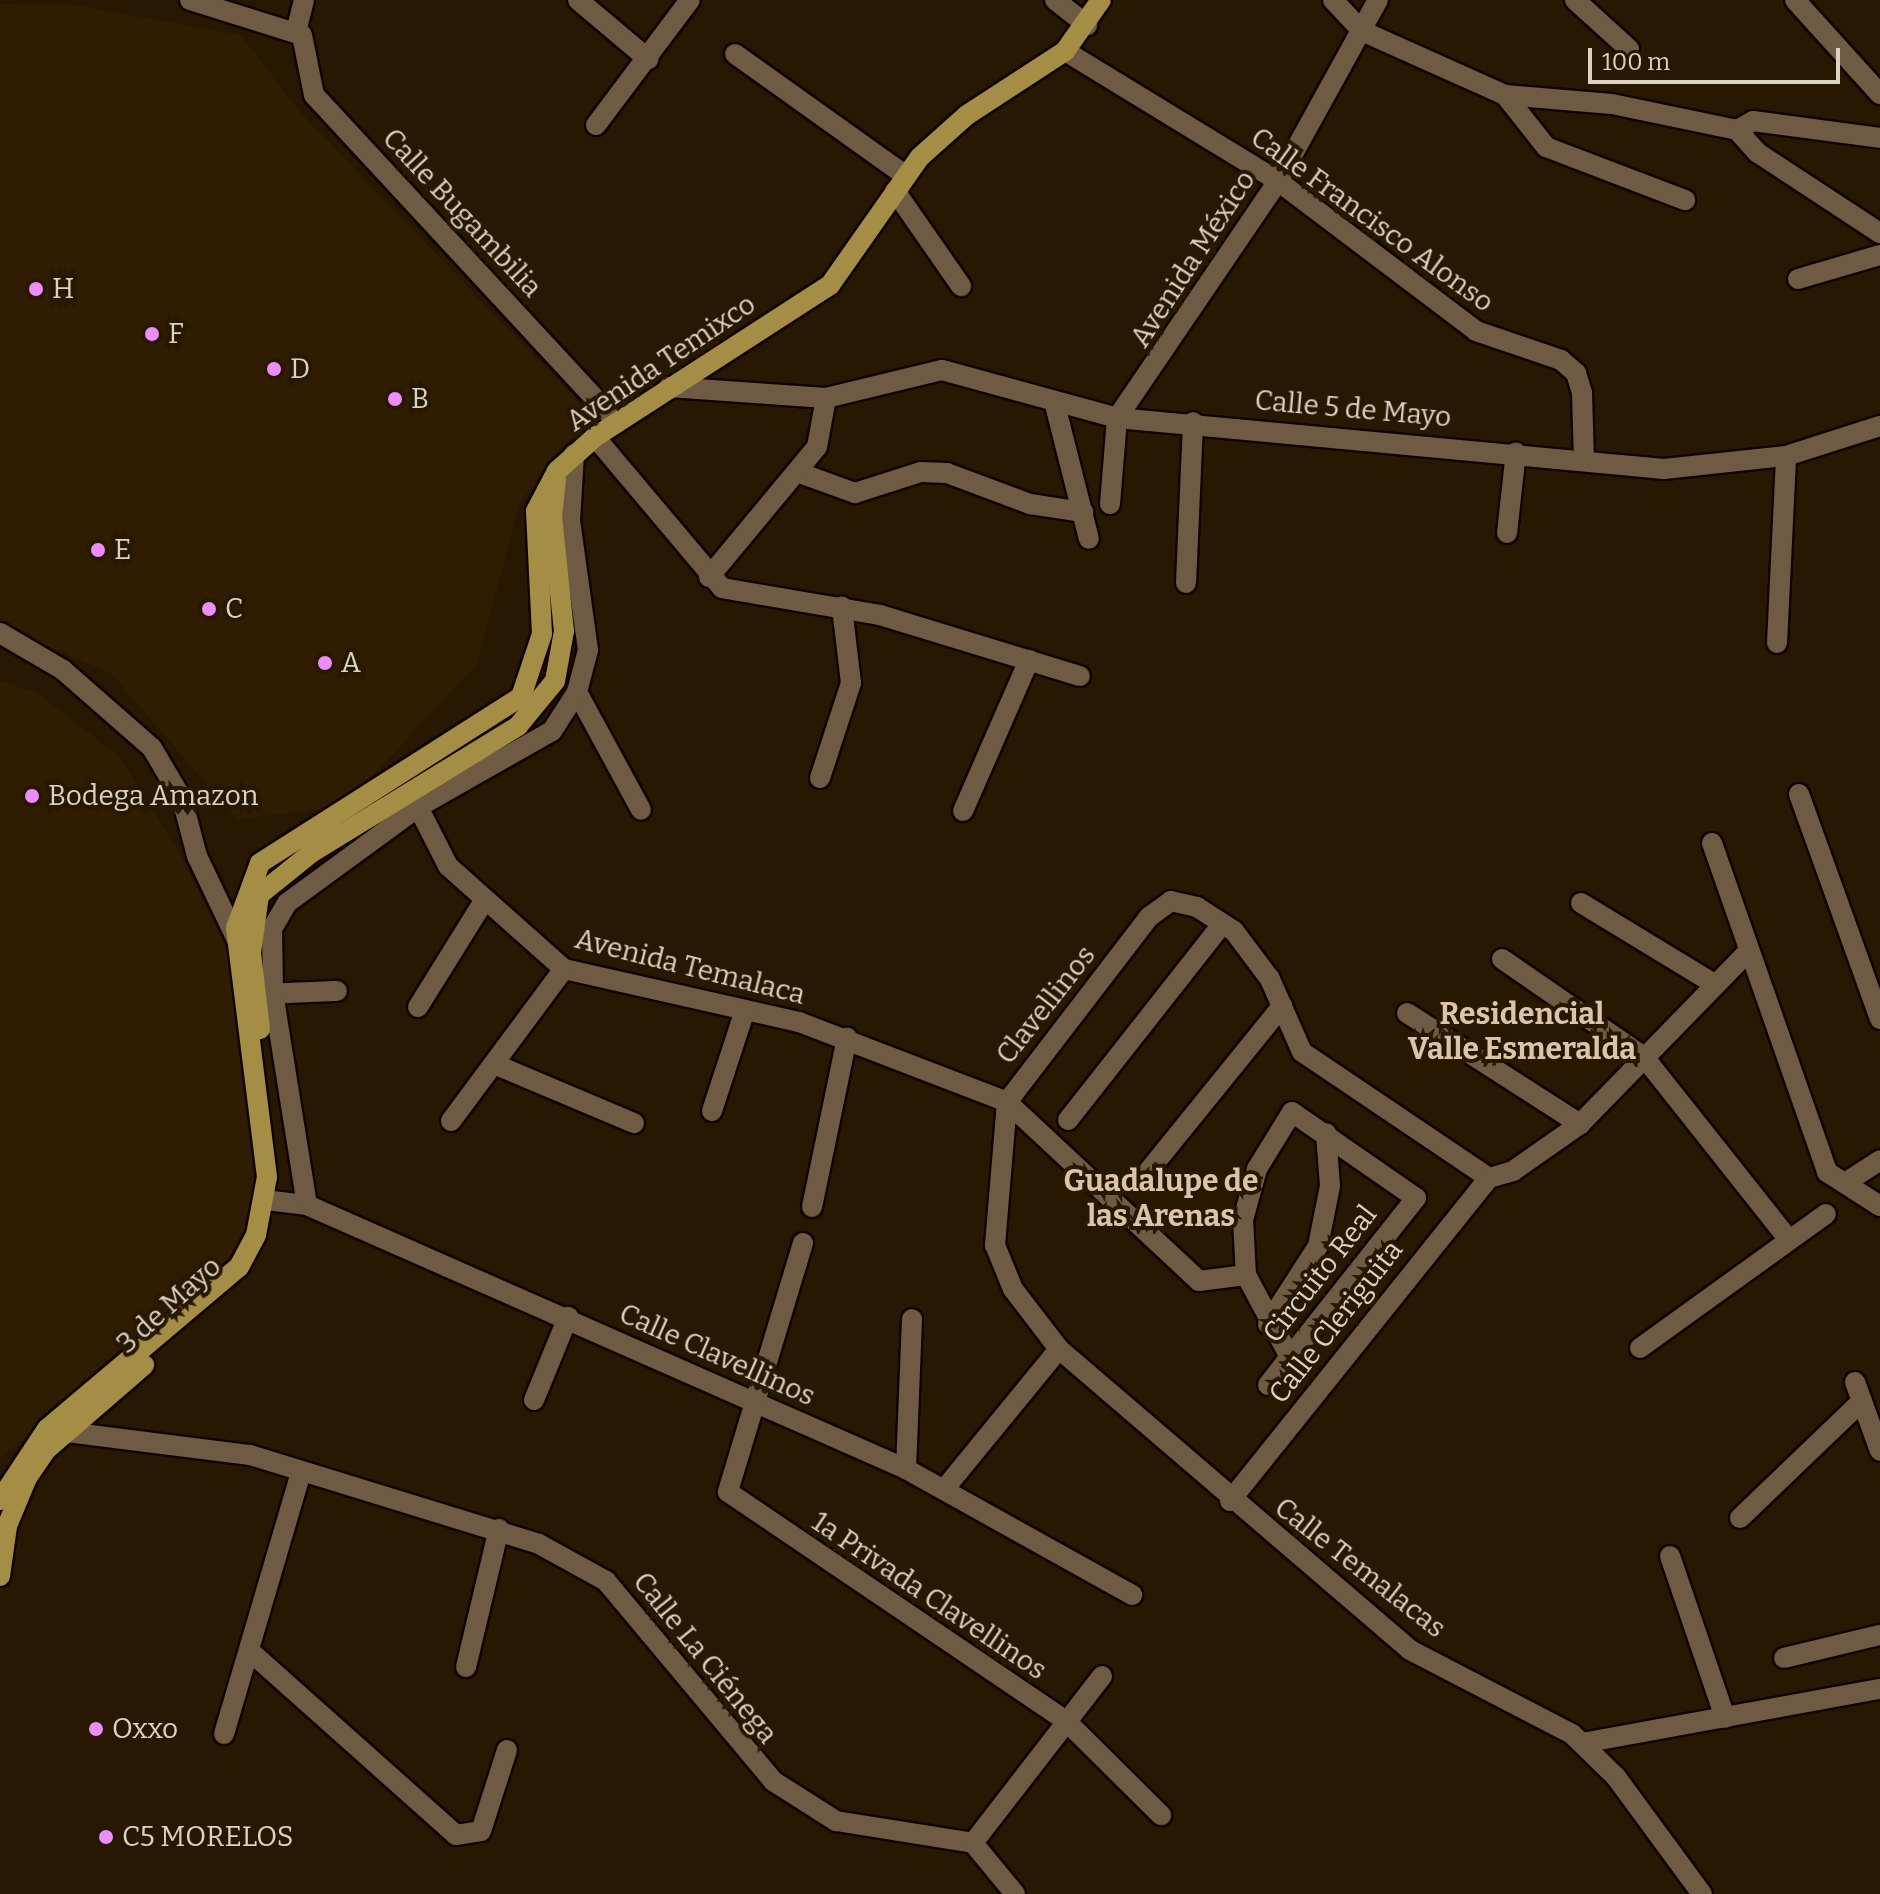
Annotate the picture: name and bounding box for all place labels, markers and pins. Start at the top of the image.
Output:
place label: H [52,272,74,306]
marker: H [27,280,45,298]
place label: F [168,317,184,351]
marker: F [143,325,161,343]
place label: D [290,352,310,386]
marker: D [265,360,283,378]
place label: B [411,382,429,416]
marker: B [386,390,404,408]
place label: E [114,533,131,567]
marker: E [89,541,107,559]
place label: C [225,592,243,626]
marker: C [200,600,218,618]
place label: A [341,646,361,680]
marker: A [316,654,334,672]
place label: Bodega Amazon [48,779,259,813]
marker: Bodega Amazon [23,787,41,805]
place label: Oxxo [112,1712,178,1746]
marker: Oxxo [87,1720,105,1738]
place label: C5 MORELOS [122,1820,294,1854]
marker: C5 MORELOS [97,1828,115,1846]

